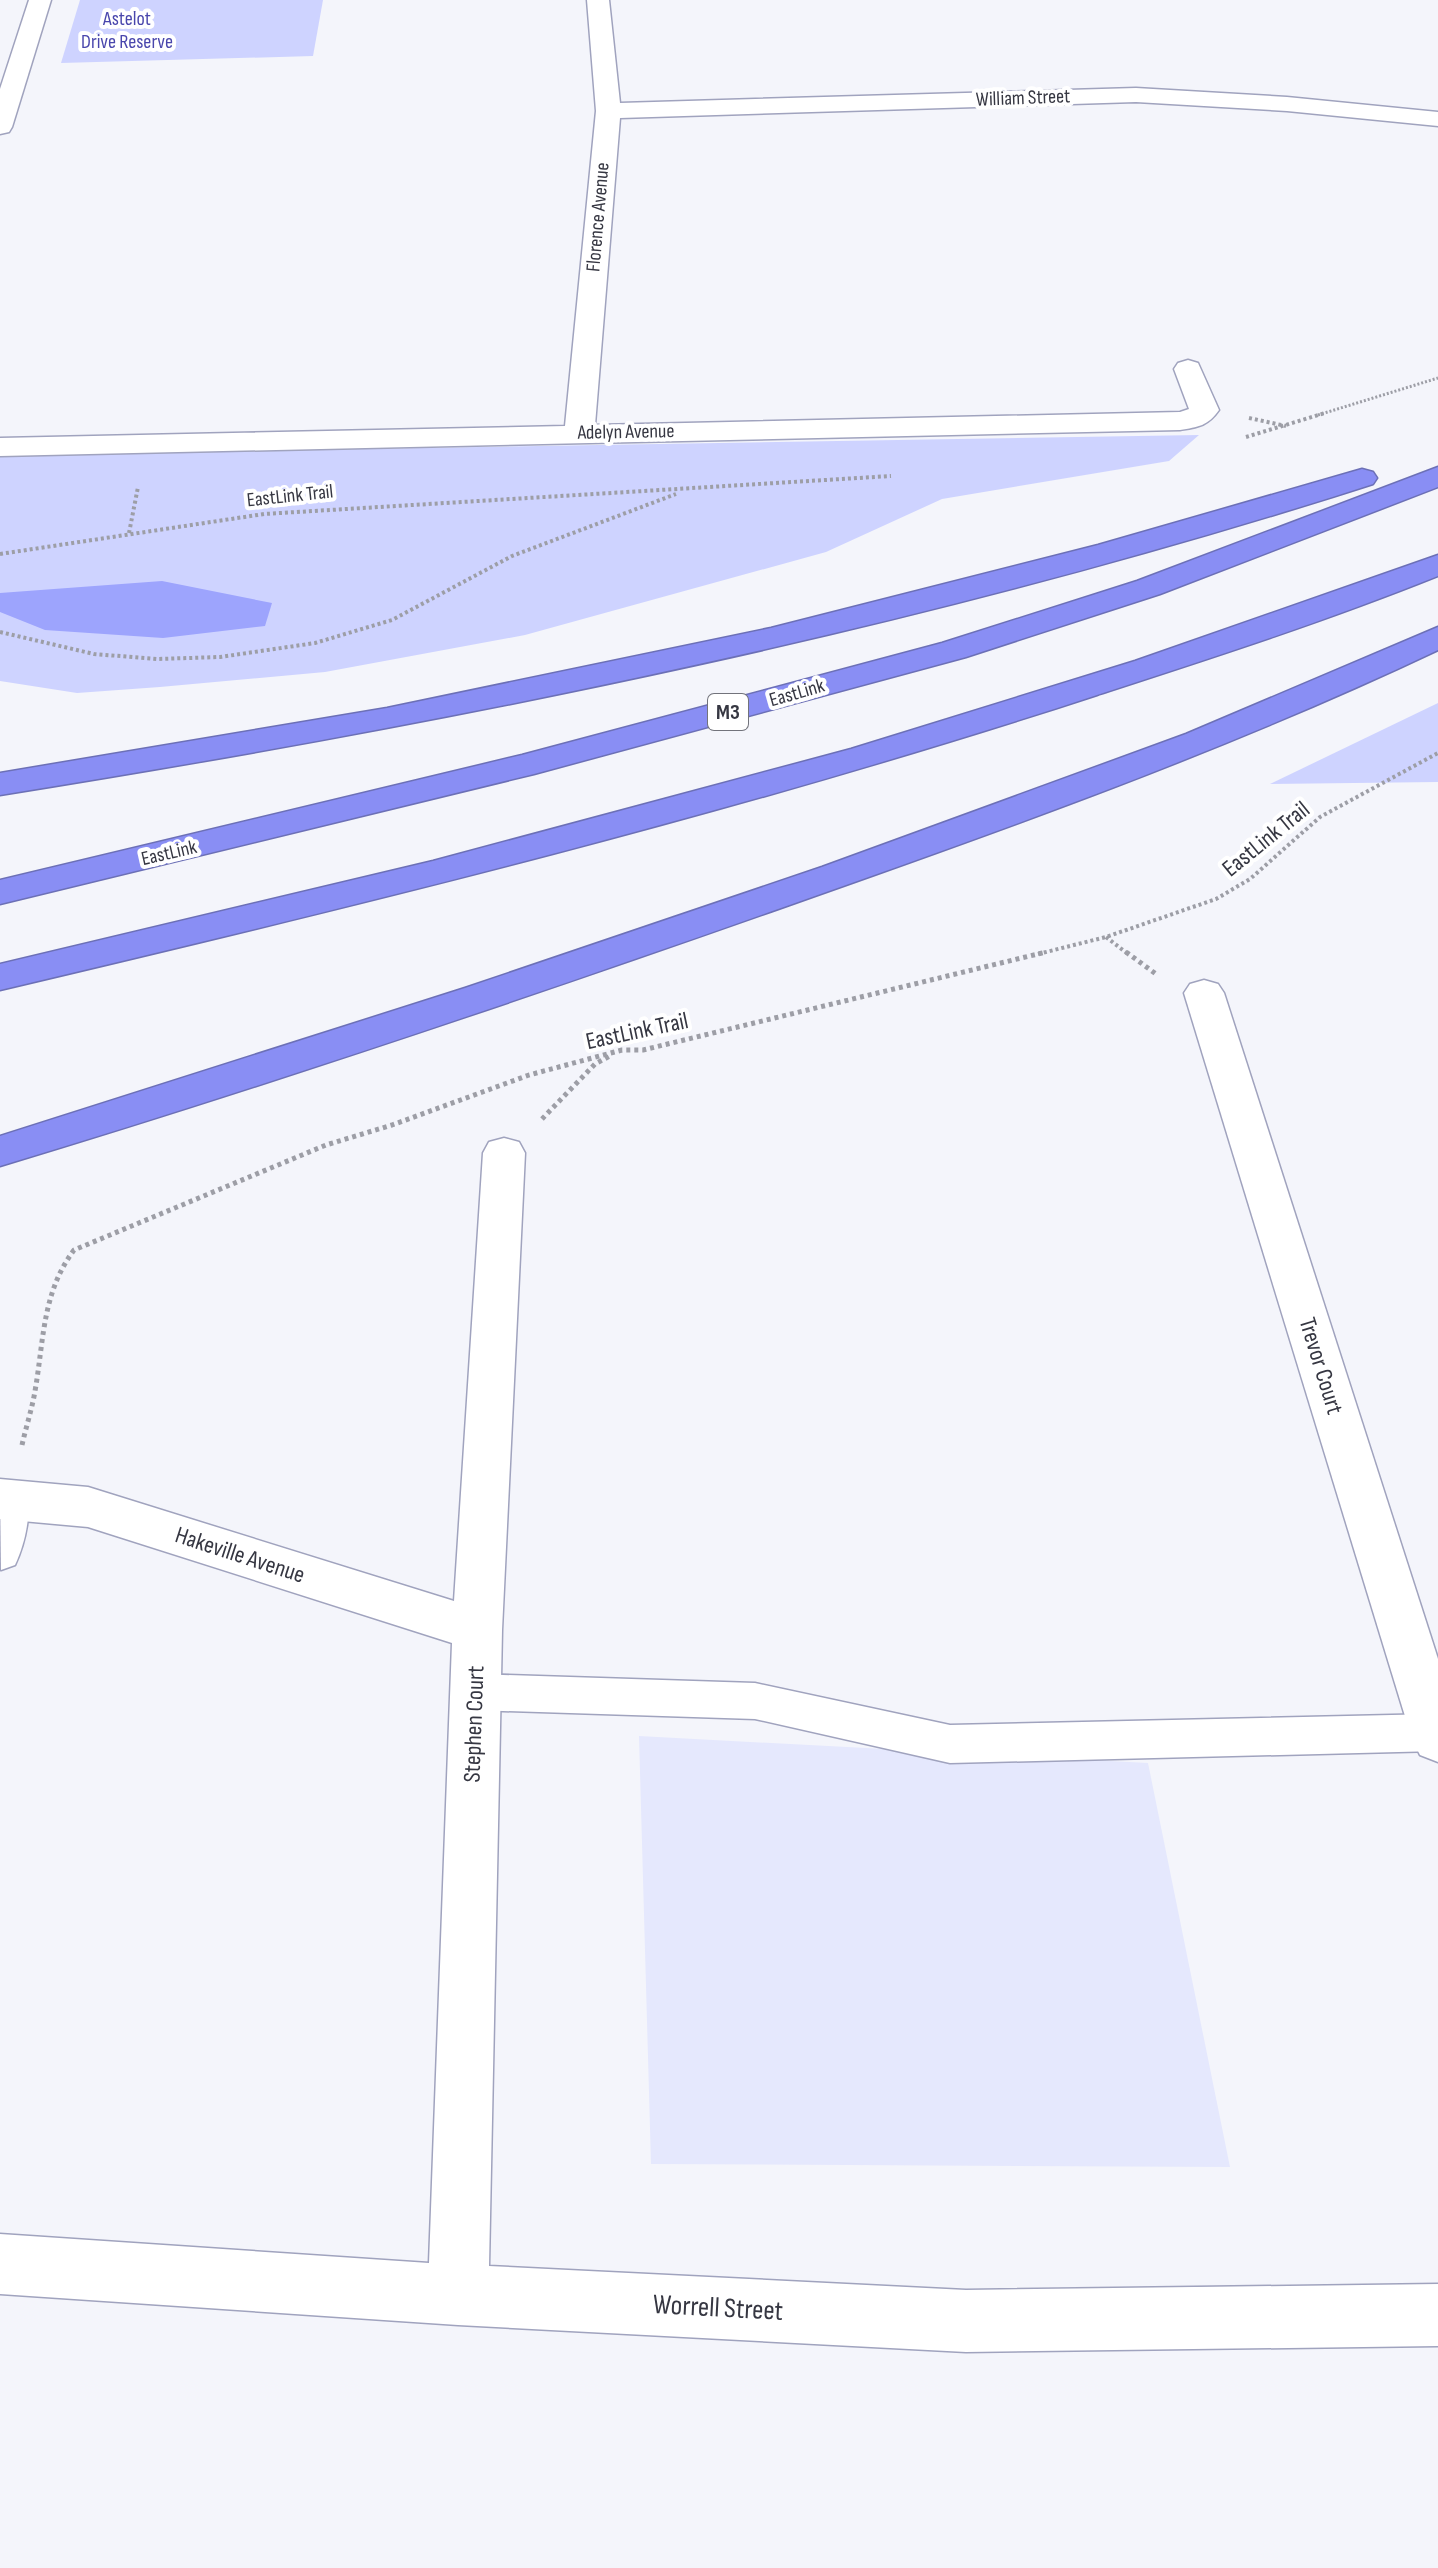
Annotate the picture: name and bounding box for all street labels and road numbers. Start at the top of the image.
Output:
street label: William Street [975,84,1071,112]
street label: Florence Avenue [581,161,615,273]
street label: Adelyn Avenue [576,419,675,445]
street label: EastLink Trail [246,480,334,512]
street label: EastLink [767,674,828,712]
road number: M3 [708,694,748,730]
street label: EastLink Trail [1216,795,1316,883]
street label: EastLink [139,835,199,871]
street label: EastLink Trail [583,1006,691,1056]
street label: Trevor Court [1293,1314,1349,1418]
street label: Hakeville Avenue [172,1520,308,1590]
street label: Stephen Court [457,1665,491,1783]
street label: Worrell Street [652,2288,784,2328]

